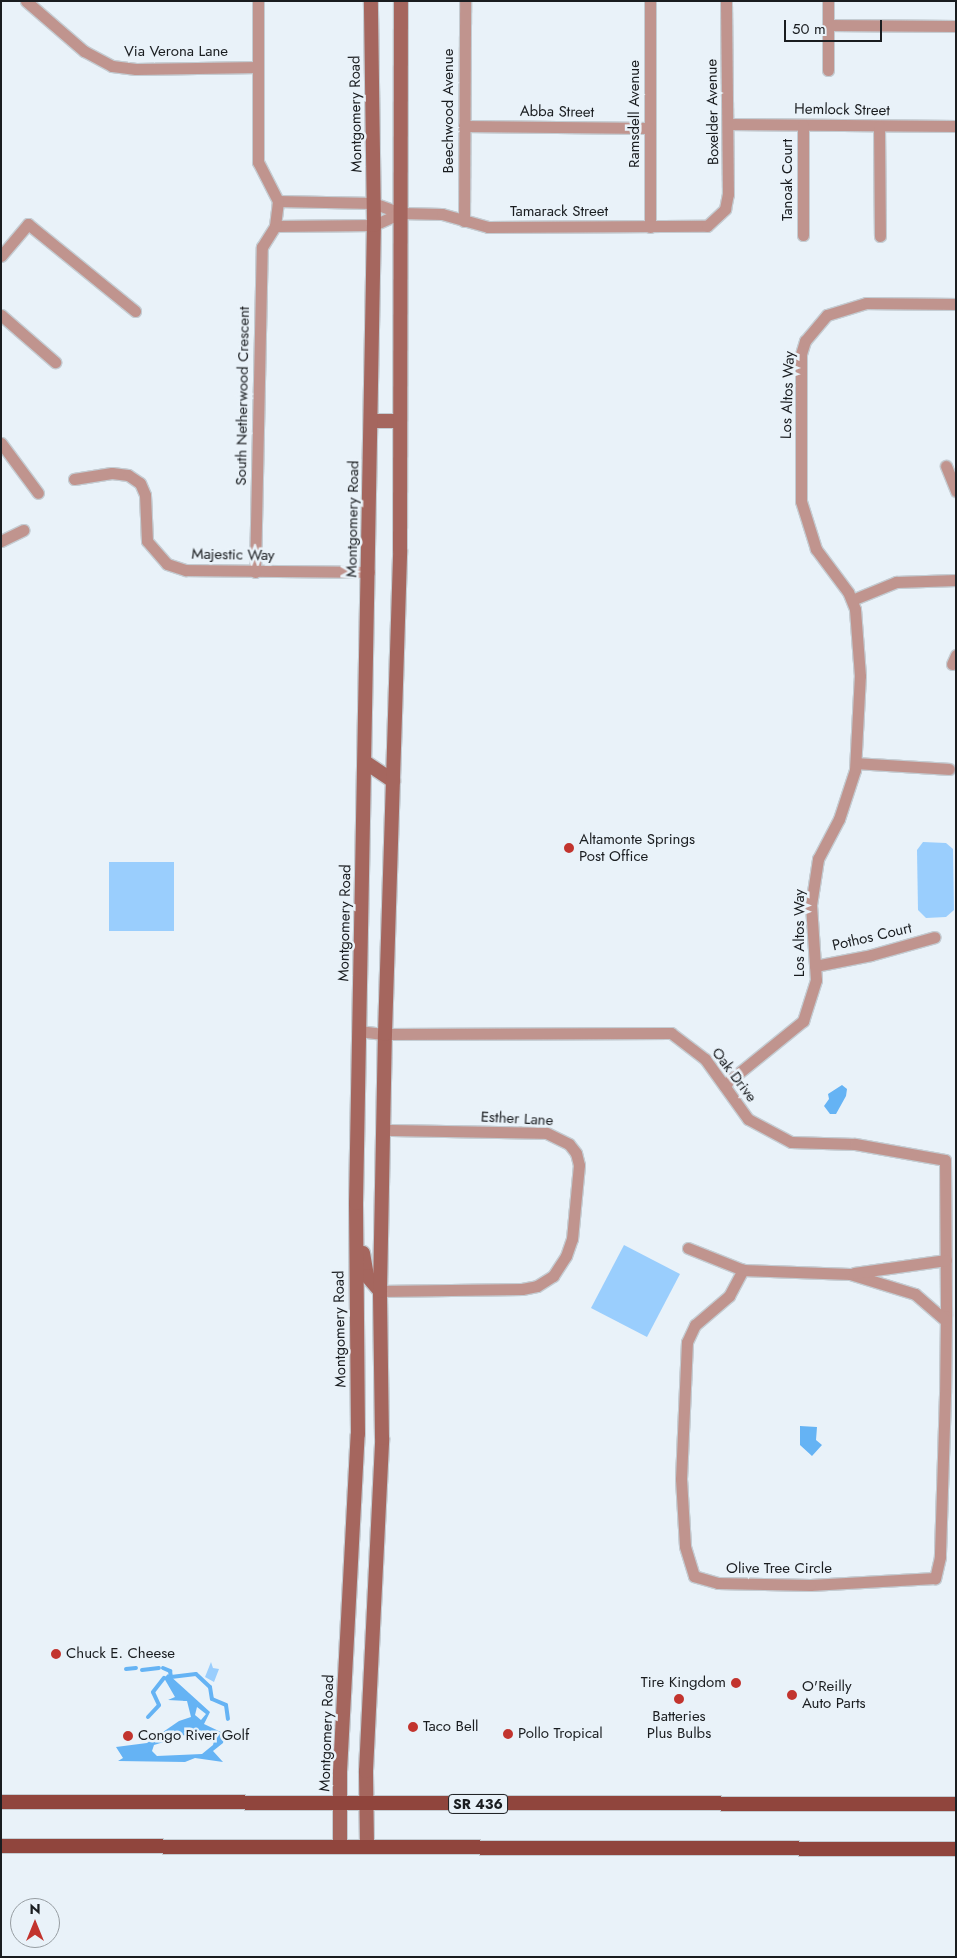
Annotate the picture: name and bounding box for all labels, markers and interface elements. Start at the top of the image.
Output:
scale bar [787,10,884,42]
text: 50 m [792,18,826,40]
street label: Via Verona Lane [124,43,228,61]
street label: Beechwood Avenue [440,49,458,173]
street label: Montgomery Road [346,55,366,173]
street label: Boxelder Avenue [703,59,723,165]
street label: Ramsdell Avenue [626,60,644,168]
street label: Hemlock Street [794,100,890,120]
street label: Abba Street [520,102,594,122]
street label: Tanoak Court [779,139,797,221]
street label: Tamarack Street [510,203,608,221]
street label: South Netherwood Crescent [232,306,254,486]
street label: Los Altos Way [777,351,799,439]
street label: Montgomery Road [343,460,363,578]
street label: Majestic Way [191,545,275,565]
place label: Altamonte Springs Post Office [579,830,695,865]
marker: Altamonte Springs Post Office [563,842,575,854]
street label: Montgomery Road [335,864,355,982]
street label: Los Altos Way [791,889,809,977]
street label: Pothos Court [830,919,914,955]
street label: Oak Drive [708,1044,760,1106]
street label: Esther Lane [480,1108,554,1130]
street label: Montgomery Road [330,1270,350,1388]
street label: Olive Tree Circle [726,1560,832,1578]
place label: Chuck E. Cheese [66,1645,175,1663]
marker: Chuck E. Cheese [50,1648,62,1660]
street label: Montgomery Road [316,1674,338,1792]
place label: Tire Kingdom [641,1674,726,1692]
marker: Tire Kingdom [730,1677,742,1689]
place label: O'Reilly Auto Parts [802,1677,866,1712]
marker: O'Reilly Auto Parts [786,1689,798,1701]
marker: Batteries Plus Bulbs [673,1693,685,1705]
place label: Batteries Plus Bulbs [647,1707,711,1742]
place label: Taco Bell [423,1718,479,1736]
marker: Taco Bell [407,1721,419,1733]
place label: Pollo Tropical [518,1725,603,1743]
place label: Congo River Golf [138,1727,249,1745]
marker: Pollo Tropical [502,1728,514,1740]
marker: Congo River Golf [122,1730,134,1742]
road number: SR 436 [448,1792,508,1816]
north arrow [10,1898,60,1948]
text: N [29,1899,41,1919]

